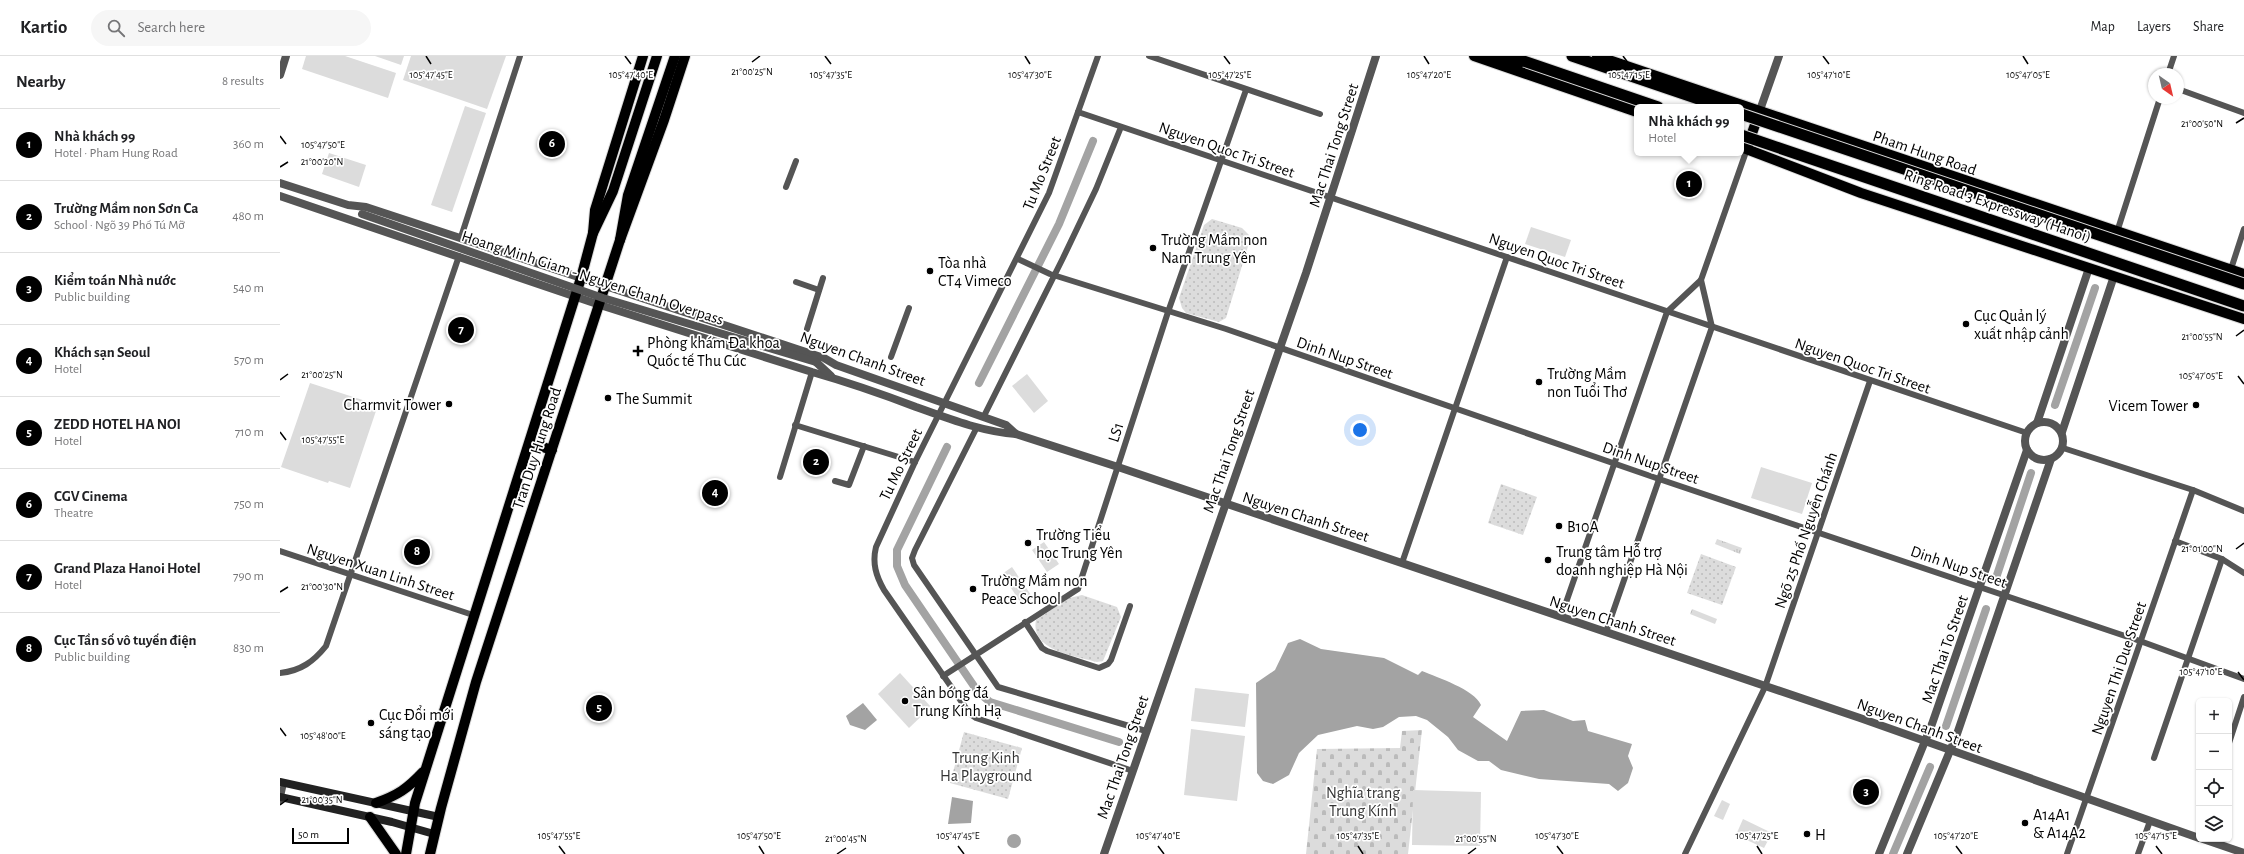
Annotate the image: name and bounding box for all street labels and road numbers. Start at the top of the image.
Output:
street label: Mac Thai Tong Street [1306,81,1362,209]
street label: Nguyen Quoc Tri Street [1156,119,1297,182]
street label: Pham Hung Road [1871,128,1979,178]
street label: Tu Mo Street [1020,134,1064,212]
street label: Ring Road 3 Expressway (Hanoi) [1902,166,2093,246]
street label: Hoang Minh Giam - Nguyen Chanh Overpass [459,228,726,329]
street label: Nguyen Quoc Tri Street [1486,230,1627,293]
street label: Nguyen Chanh Street [798,329,927,390]
street label: Dinh Nup Street [1294,334,1395,382]
street label: Nguyen Quoc Tri Street [1792,335,1933,398]
street label: Tran Duy Hung Road [510,385,565,511]
street label: Mac Thai Tong Street [1200,388,1258,515]
street label: LS1 [1105,420,1127,444]
street label: Tu Mo Street [877,426,925,503]
street label: Dinh Nup Street [1600,439,1701,487]
street label: Ngõ 25 Phố Nguyễn Chánh [1770,449,1841,611]
street label: Nguyen Chanh Street [1240,489,1371,546]
street label: Nguyen Xuan Linh Street [305,541,456,604]
street label: Dinh Nup Street [1908,543,2009,591]
street label: Nguyen Chanh Street [1547,593,1678,650]
street label: Mac Thai To Street [1919,593,1971,706]
street label: Nguyen Thi Due Street [2089,600,2150,737]
street label: Mac Thai Tong Street [1094,694,1152,821]
street label: Nguyen Chanh Street [1855,696,1984,757]

